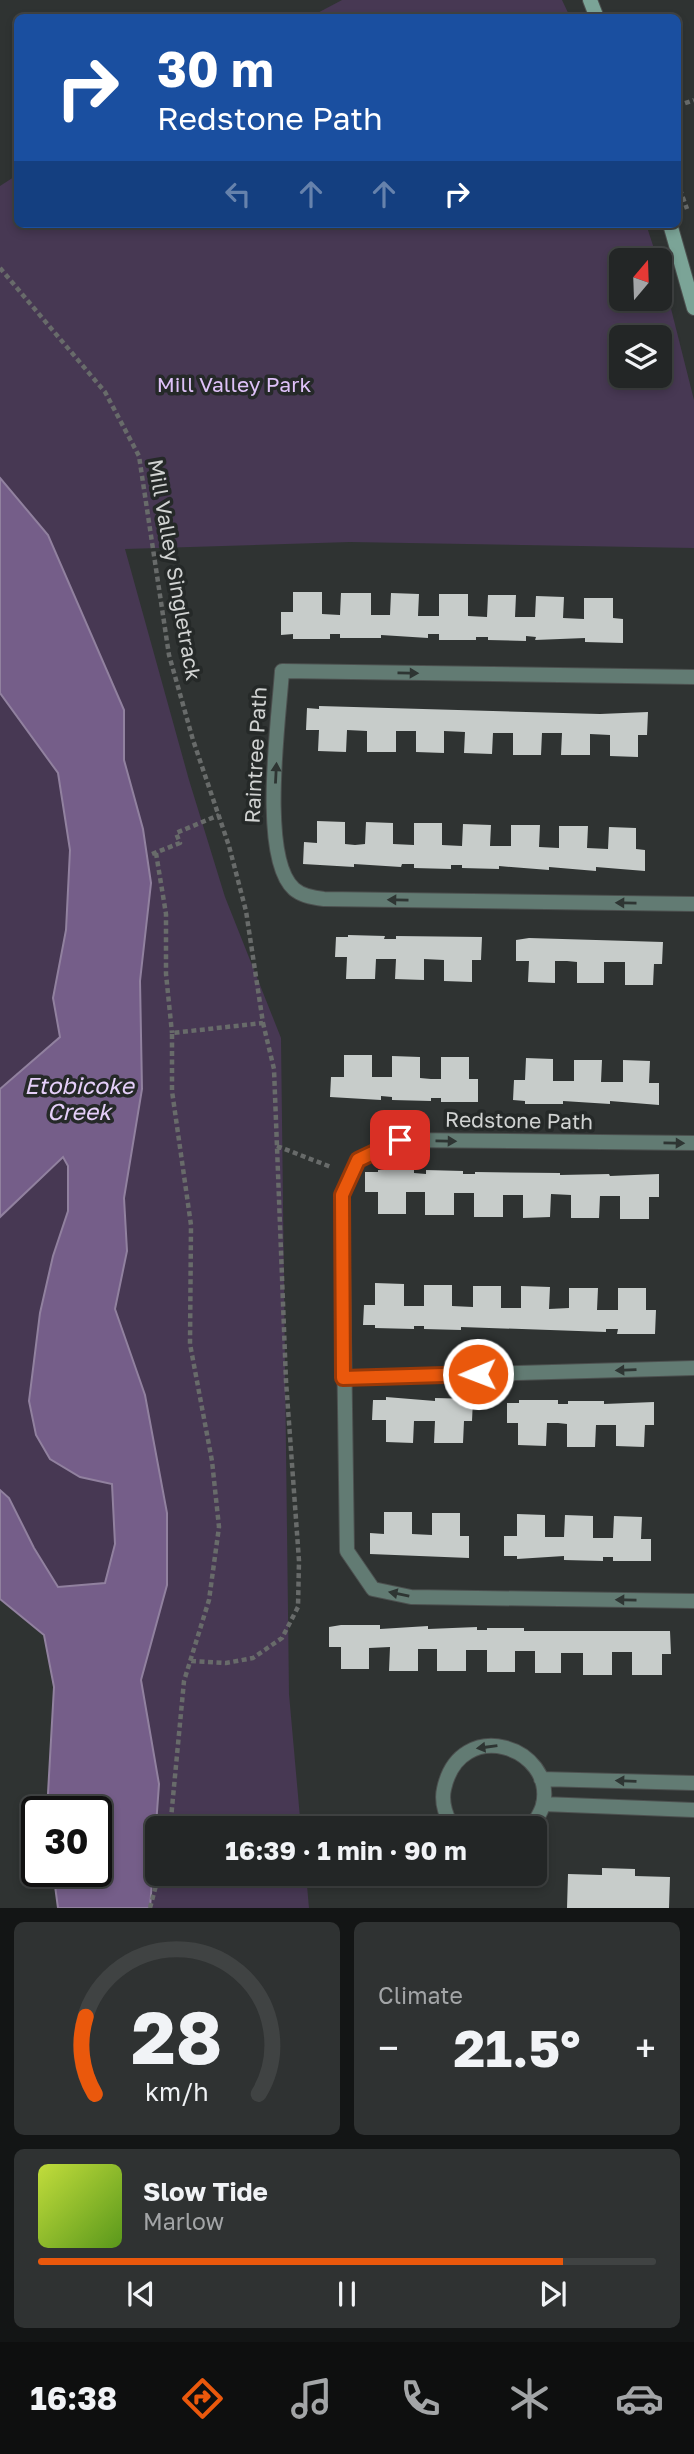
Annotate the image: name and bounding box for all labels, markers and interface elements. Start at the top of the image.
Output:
text: 30 m [157,39,274,98]
icon: right [42,42,133,133]
text: Redstone Path [157,99,383,137]
icon: left [219,175,257,213]
icon: ahead [292,175,330,213]
icon: ahead [365,175,403,213]
icon: right [438,175,476,213]
north arrow [609,248,672,312]
map controls [609,248,672,388]
button: layers [609,325,672,388]
park label: Mill Valley Park [157,371,311,397]
street label: Mill Valley Singletrack [143,457,207,683]
one-way arrow [397,667,419,679]
street label: Raintree Path [238,686,272,824]
one-way arrow [271,762,282,784]
one-way arrow [387,894,409,906]
one-way arrow [615,897,637,909]
water label: Etobicoke Creek [24,1071,135,1125]
street label: Redstone Path [445,1106,593,1134]
pin [370,1110,430,1170]
icon: arrive [381,1121,419,1159]
one-way arrow [435,1135,457,1147]
one-way arrow [663,1137,685,1149]
position arrow [441,1337,515,1411]
one-way arrow [615,1364,637,1376]
one-way arrow [388,1589,410,1600]
one-way arrow [615,1594,637,1606]
one-way arrow [476,1742,498,1753]
one-way arrow [615,1775,637,1787]
speed limit sign: 30 [21,1796,112,1887]
text: 16:39 · 1 min · 90 m [225,1835,467,1866]
text: Climate [378,1981,463,2009]
text: 28 [132,1994,223,2081]
text: 21.5° [453,2016,581,2078]
text: − [378,2025,399,2070]
text: + [635,2025,656,2070]
text: km/h [145,2076,209,2107]
text: Slow Tide [143,2176,268,2207]
text: Marlow [143,2207,224,2235]
icon: previous [122,2275,160,2313]
icon: pause [328,2275,366,2313]
icon: next [534,2275,572,2313]
icon: directions [178,2374,227,2423]
icon: music [287,2374,336,2423]
icon: phone [396,2374,445,2423]
icon: climate [505,2374,554,2423]
icon: car [615,2374,664,2423]
text: 16:38 [30,2379,117,2417]

